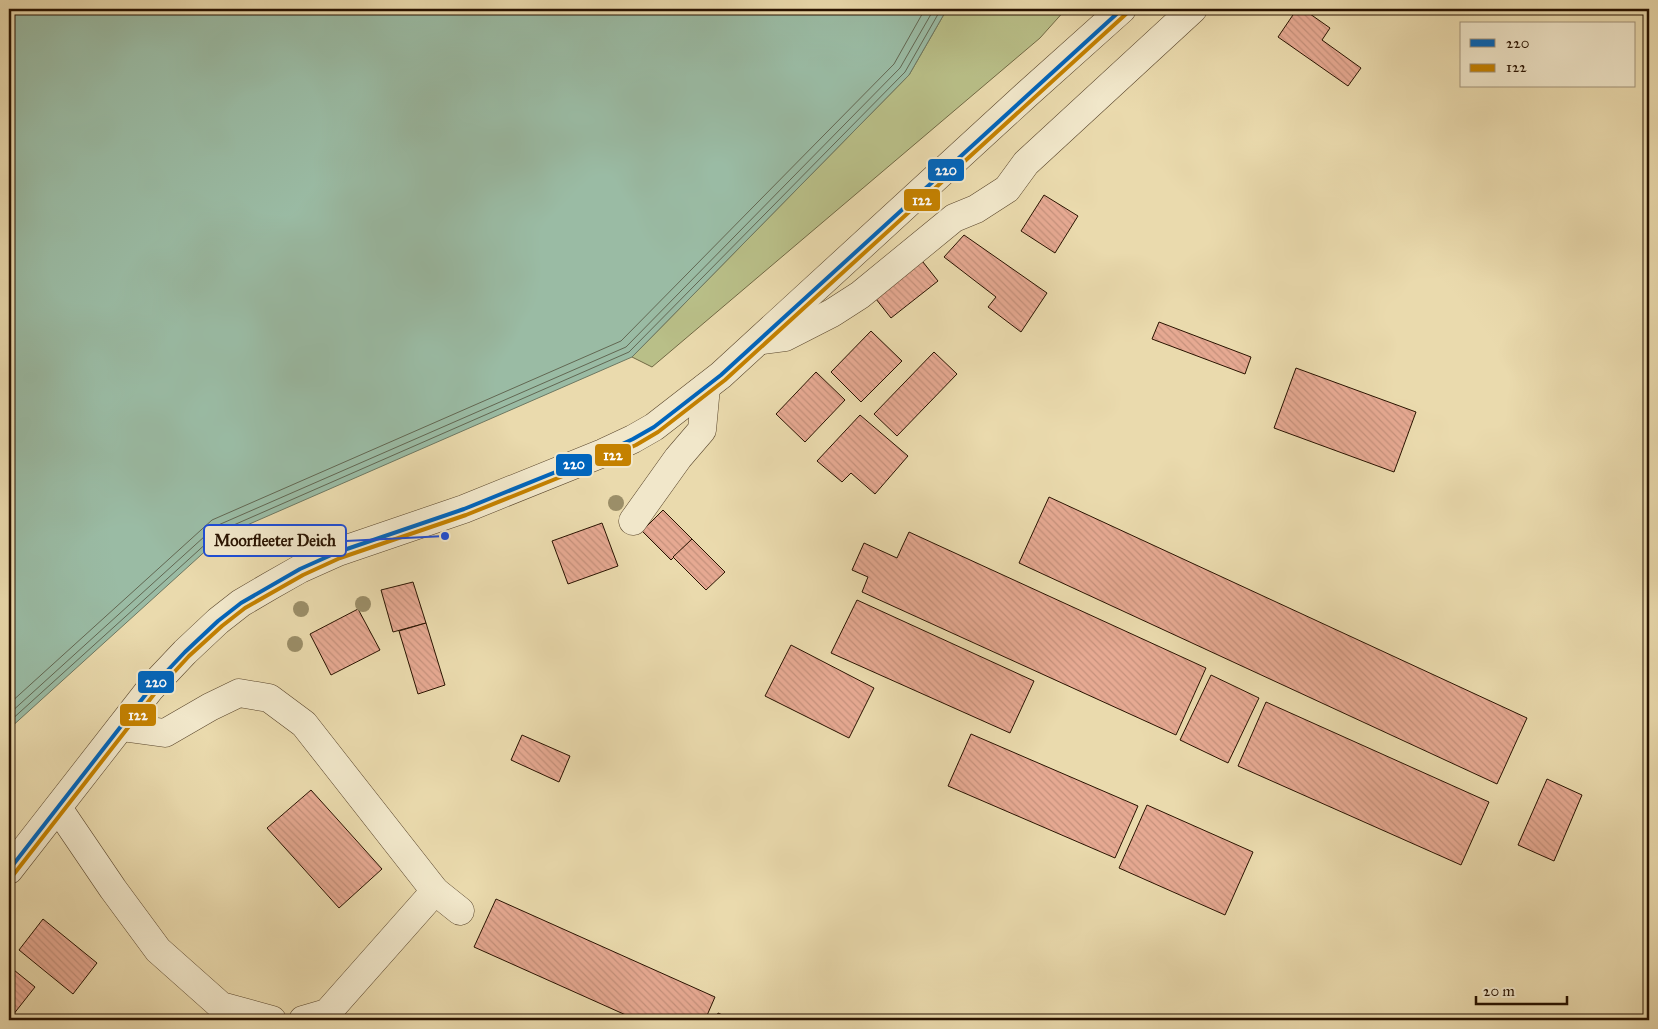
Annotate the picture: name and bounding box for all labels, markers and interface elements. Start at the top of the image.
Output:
legend [1460,22,1636,88]
text: 220 [1506,34,1529,52]
text: 122 [1506,58,1527,76]
line badge: 220 [927,158,965,182]
text: 220 [935,162,957,179]
line badge: 122 [903,188,941,212]
text: 122 [912,192,933,209]
line badge: 122 [594,443,632,467]
text: 122 [603,447,624,464]
line badge: 220 [555,453,593,477]
text: 220 [563,456,585,473]
callout: Moorfleeter Deich [204,525,346,556]
text: Moorfleeter Deich [214,531,336,550]
line badge: 220 [137,670,175,694]
text: 220 [145,674,167,691]
line badge: 122 [119,703,157,727]
text: 122 [128,707,149,724]
scale bar [1476,974,1567,1006]
text: 20 m [1483,982,1515,1000]

